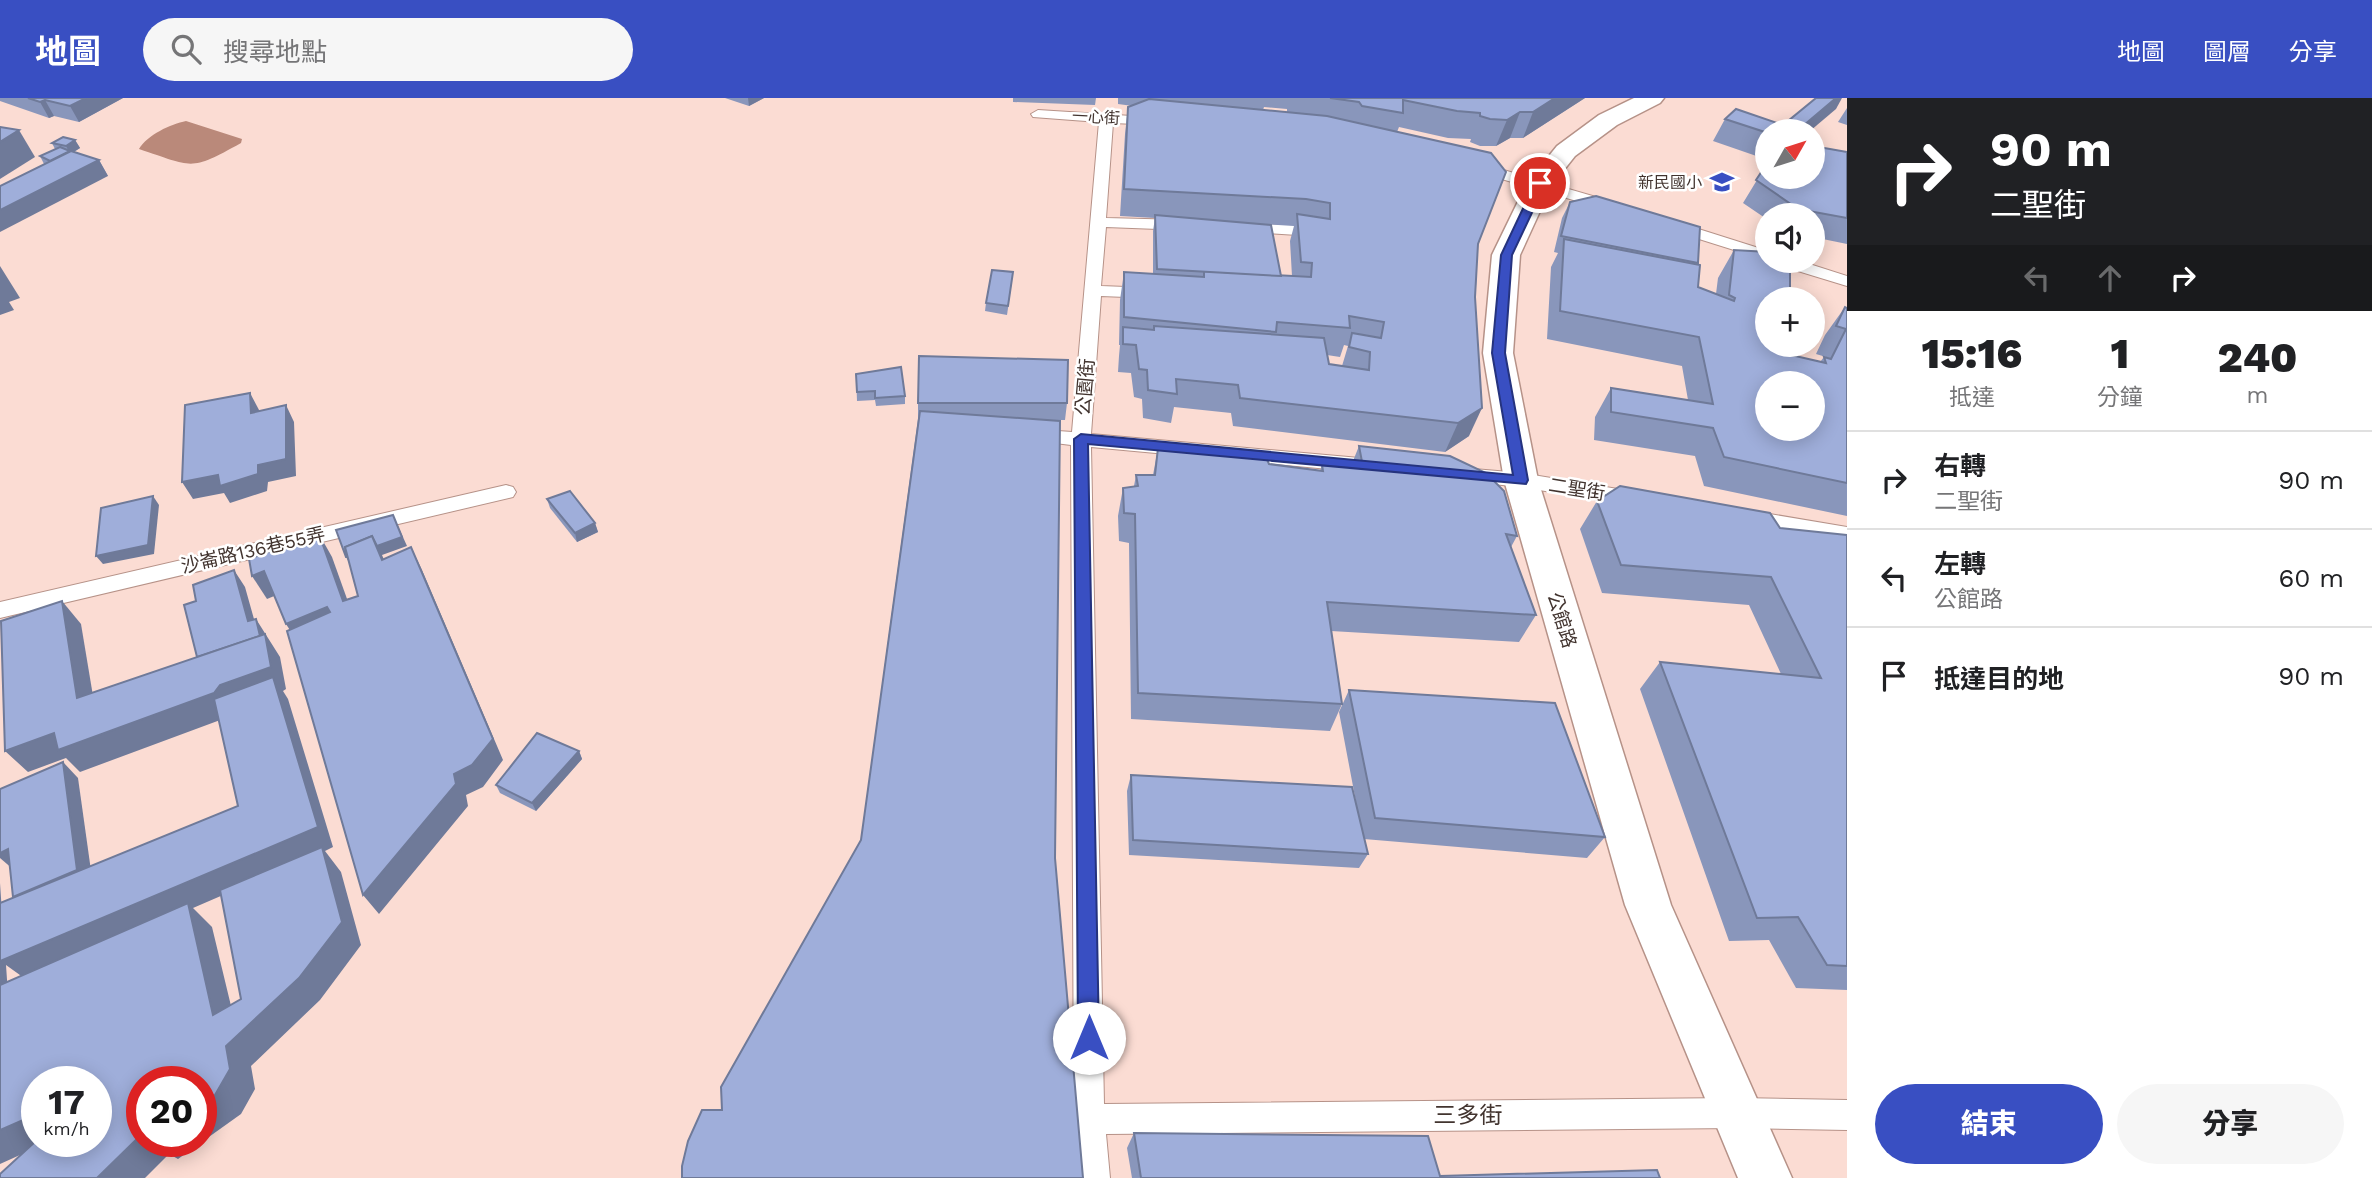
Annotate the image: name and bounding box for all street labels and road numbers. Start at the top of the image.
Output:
street label: 一心街 [1072,106,1120,128]
street label: 公園街 [1071,358,1099,416]
street label: 二聖街 [1547,473,1607,505]
street label: 沙崙路136巷55弄 [179,522,327,578]
street label: 公館路 [1543,589,1581,651]
street label: 三多街 [1434,1102,1503,1129]

